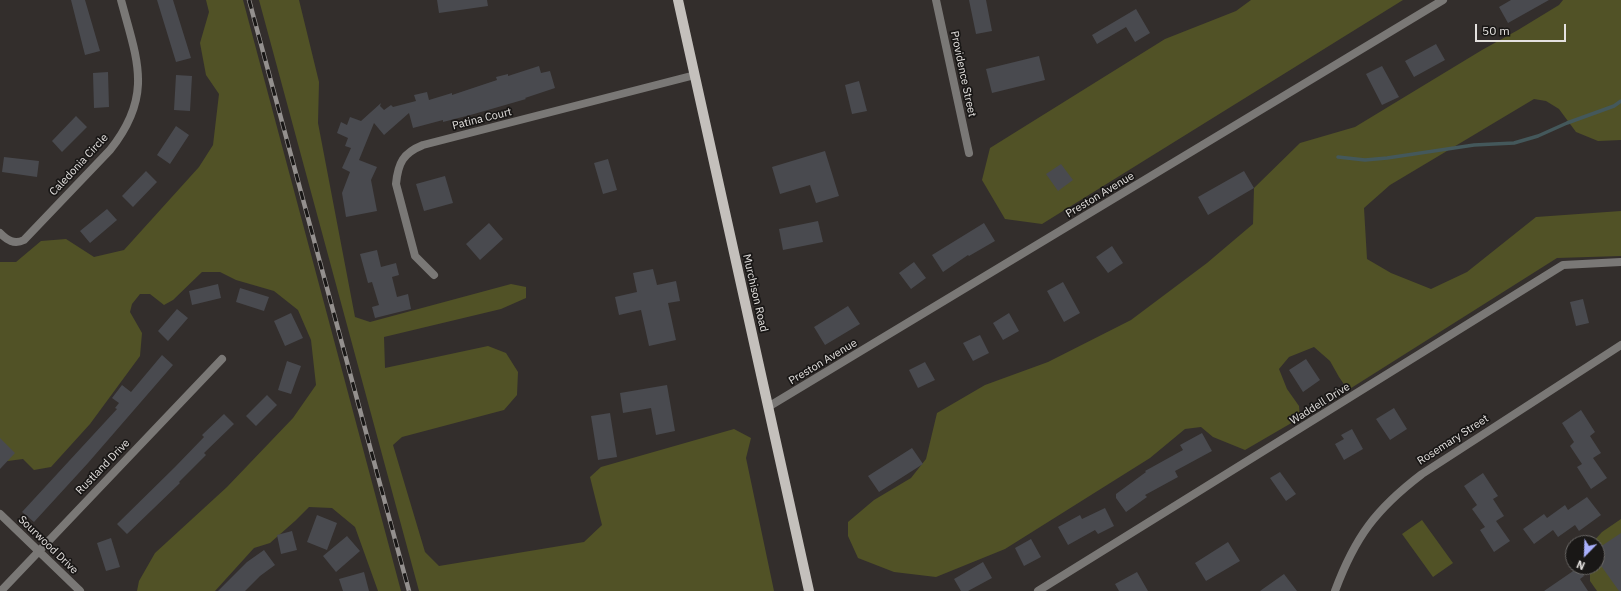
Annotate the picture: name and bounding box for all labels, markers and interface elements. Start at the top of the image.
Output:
scale bar [1477,16,1568,42]
text: 50 m [1482,23,1510,38]
street label: Providence Street [947,30,979,118]
street label: Patina Court [451,105,513,133]
street label: Caledonia Circle [47,131,111,199]
street label: Preston Avenue [1063,169,1137,221]
street label: Murchison Road [740,253,770,333]
street label: Preston Avenue [786,336,860,388]
street label: Waddell Drive [1287,380,1353,428]
street label: Rosemary Street [1415,412,1491,468]
street label: Rustland Drive [73,437,133,497]
street label: Sourwood Drive [15,513,81,577]
north arrow [1565,535,1605,575]
text: N [1574,557,1587,573]

